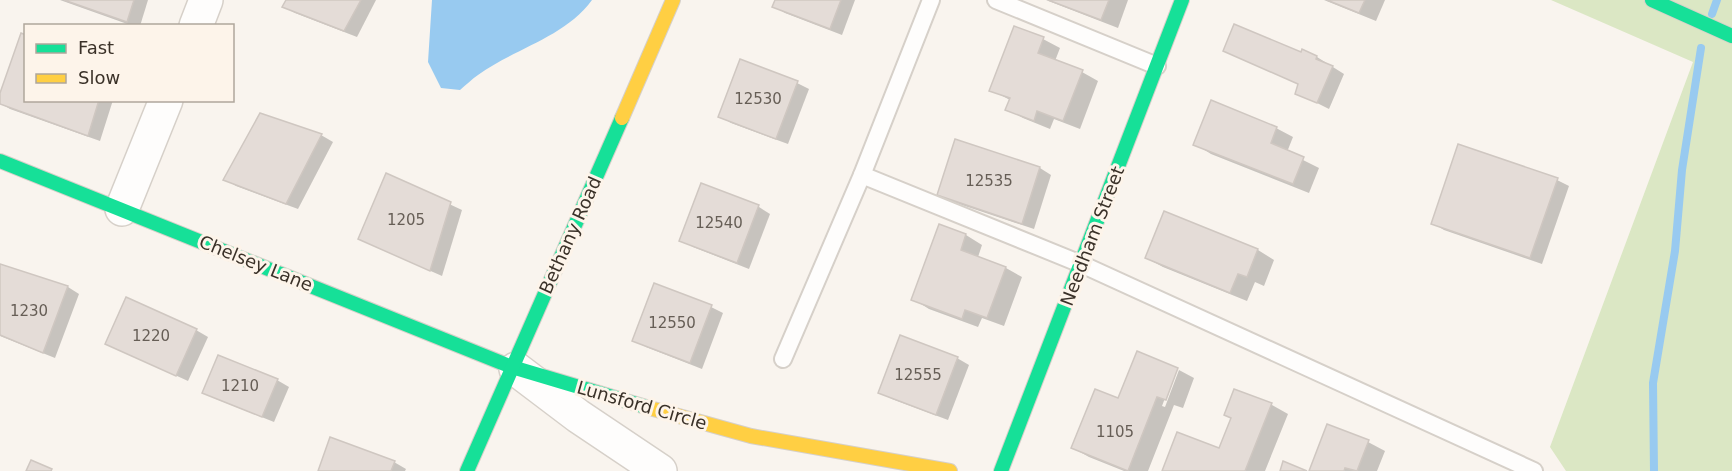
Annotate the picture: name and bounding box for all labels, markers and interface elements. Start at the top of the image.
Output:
legend [24,24,234,102]
text: Fast [78,37,114,58]
text: Slow [78,67,120,88]
house number: 12530 [734,90,782,108]
street label: Needham Street [1056,163,1128,309]
house number: 12535 [965,172,1013,190]
street label: Bethany Road [535,173,605,297]
house number: 1205 [387,211,425,229]
house number: 12540 [695,214,743,232]
street label: Chelsey Lane [196,231,316,295]
house number: 1230 [10,302,48,320]
house number: 12550 [648,314,696,332]
house number: 1220 [132,327,170,345]
house number: 12555 [894,366,942,384]
street label: Lunsford Circle [575,376,709,434]
house number: 1210 [221,377,259,395]
house number: 1105 [1096,423,1134,441]

